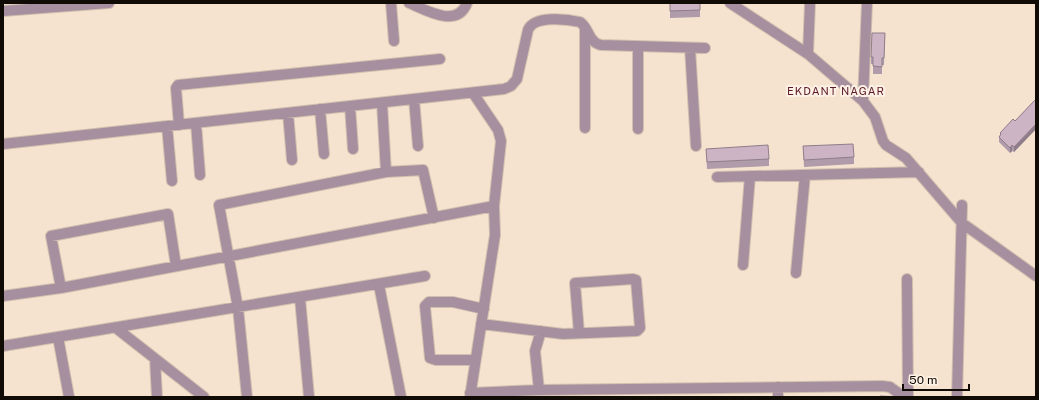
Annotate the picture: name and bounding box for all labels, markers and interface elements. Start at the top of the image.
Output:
district label: EKDANT NAGAR [787,85,885,97]
scale bar [903,366,969,392]
text: 50 m [909,373,937,387]

